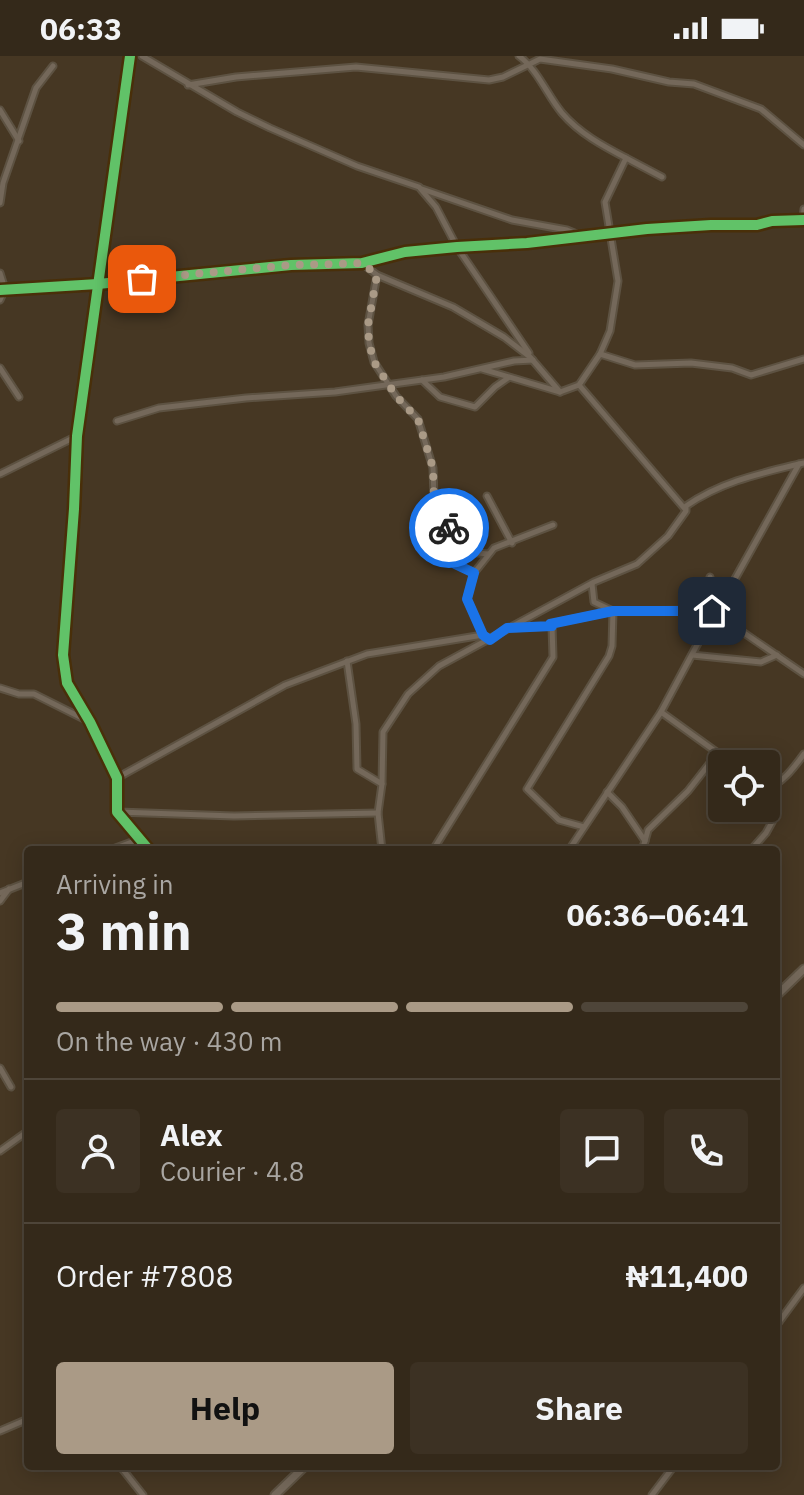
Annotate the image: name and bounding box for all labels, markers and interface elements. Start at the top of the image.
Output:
text: 06:33 [40,9,122,48]
pin [108,245,176,313]
icon: bag [120,257,164,301]
courier [409,488,489,568]
icon: bike [427,506,471,550]
pin [678,577,746,645]
icon: home [690,589,734,633]
map controls [708,750,780,822]
button: locate [708,750,780,822]
text: Arriving in [56,867,173,901]
text: 06:36–06:41 [567,895,748,934]
text: 3 min [56,897,192,964]
text: On the way · 430 m [56,1024,282,1058]
button: person [56,1109,140,1193]
button: chat [560,1109,644,1193]
button: phone [664,1109,748,1193]
text: Alex [160,1115,223,1154]
text: Courier · 4.8 [160,1154,304,1188]
text: Order #7808 [56,1256,233,1295]
text: ₦11,400 [625,1256,748,1295]
button: Help [56,1362,394,1454]
button: Share [410,1362,748,1454]

